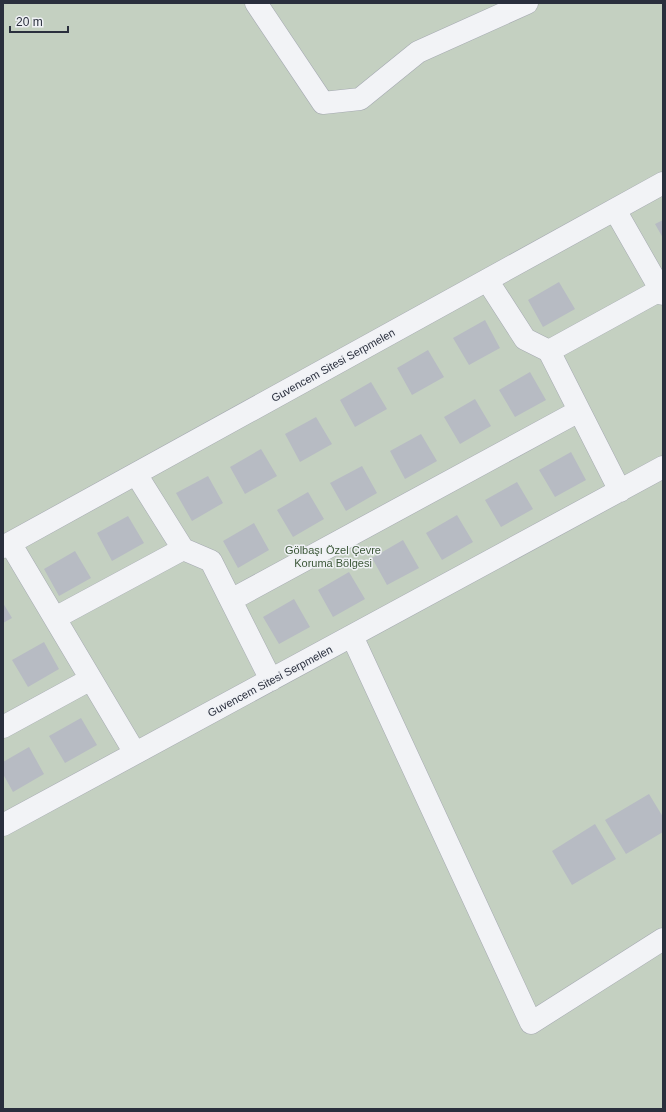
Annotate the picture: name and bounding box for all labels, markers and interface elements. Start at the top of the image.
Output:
scale bar [10,8,68,34]
text: 20 m [16,15,43,29]
street label: Guvencem Sitesi Serpmelen [269,326,397,404]
park label: Gölbaşı Özel Çevre Koruma Bölgesi [285,544,381,569]
street label: Guvencem Sitesi Serpmelen [206,643,334,719]

